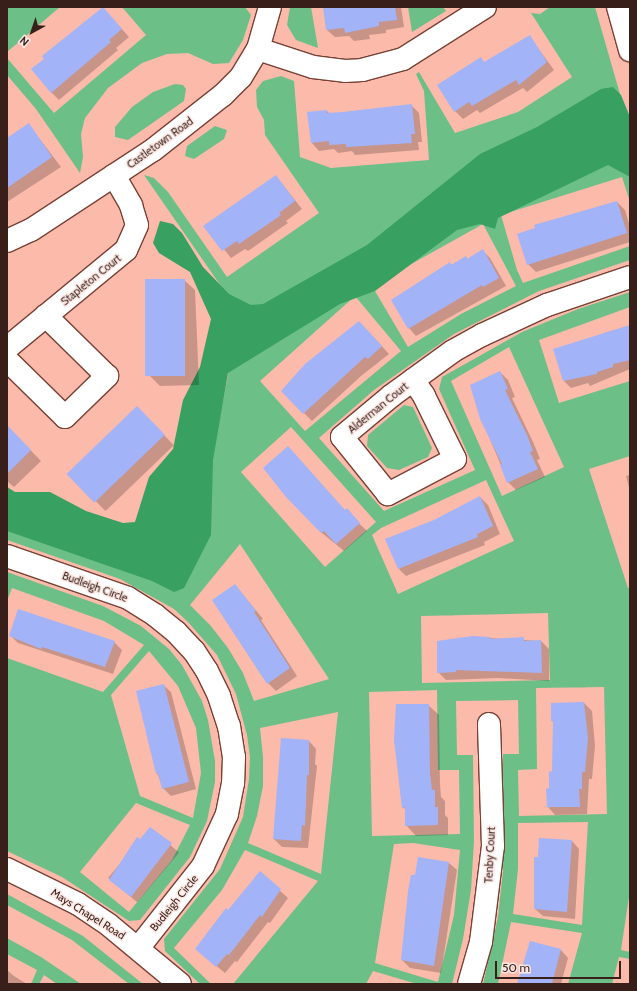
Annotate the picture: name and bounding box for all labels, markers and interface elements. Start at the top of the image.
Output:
north arrow [12,12,52,52]
text: N [17,33,32,49]
street label: Castletown Road [124,115,196,171]
street label: Stapleton Court [58,252,124,308]
street label: Alderman Court [345,380,411,436]
street label: Budleigh Circle [60,569,130,605]
street label: Tenby Court [482,826,498,884]
street label: Budleigh Circle [147,872,201,934]
street label: Mays Chapel Road [48,886,128,942]
scale bar [497,953,623,979]
text: 50 m [502,960,530,975]

